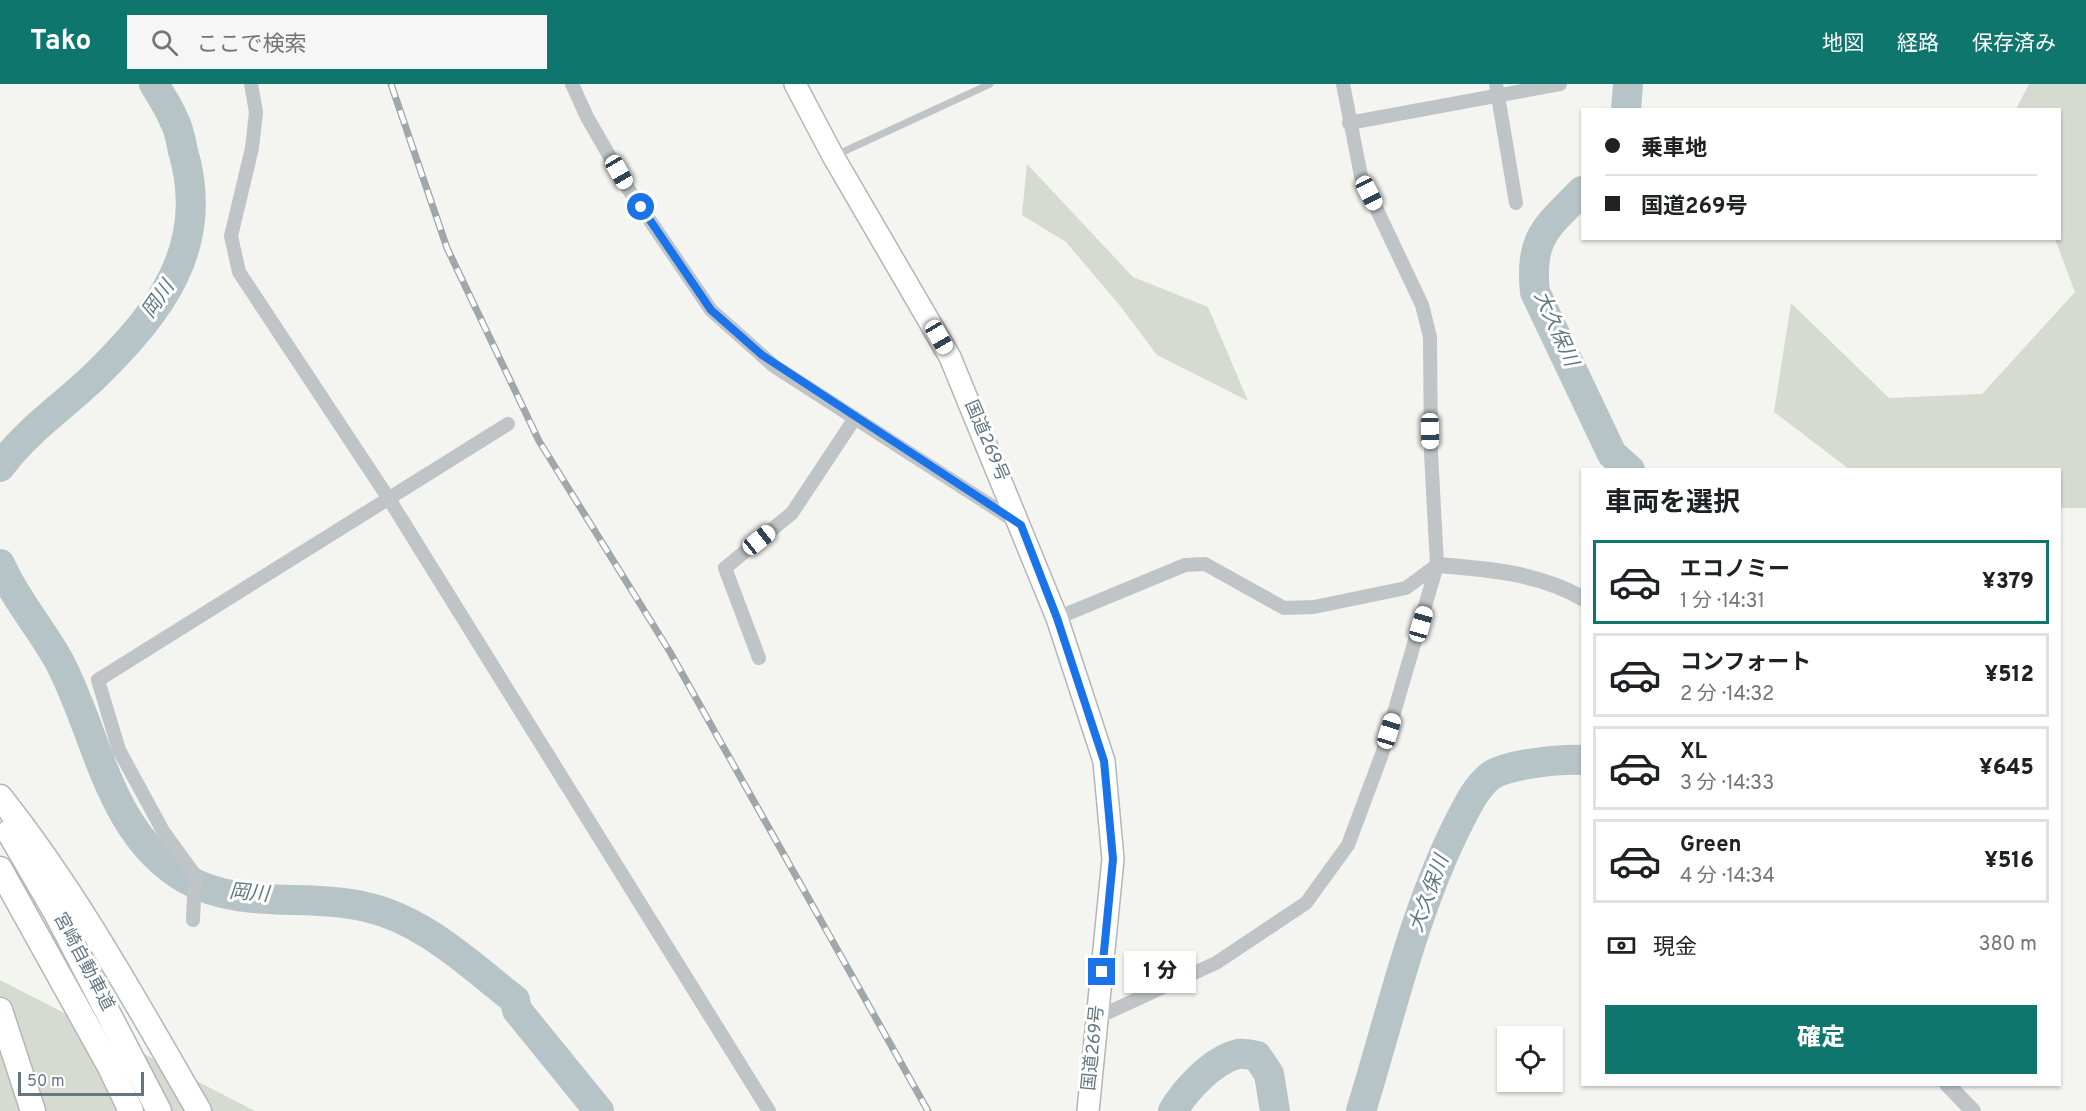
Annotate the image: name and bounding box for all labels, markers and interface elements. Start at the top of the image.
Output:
search box [127,15,547,69]
text: Tako [30,24,91,60]
icon: search [148,26,181,59]
text: 地図 [1822,31,1864,58]
text: 経路 [1897,31,1939,58]
text: 保存済み [1972,31,2056,58]
text: ここで検索 [196,32,307,59]
text: 乗車地 [1641,136,1707,163]
car [602,152,636,192]
car [1353,173,1385,213]
route start [627,193,654,220]
text: 国道269号 [1641,194,1748,221]
water label: 岡川 [137,275,182,324]
water label: 大久保川 [1527,287,1584,373]
car [922,317,956,357]
street label: 国道269号 [959,397,1013,485]
car [1421,413,1439,449]
text: 車両を選択 [1605,487,1740,521]
car [739,522,779,558]
icon: car [1608,555,1662,609]
text: エコノミー [1680,557,1790,584]
text: ¥379 [1982,569,2034,596]
text: 1 分 · 14:31 [1680,589,1765,615]
car [1407,604,1435,644]
icon: car [1608,648,1662,702]
text: コンフォート [1680,650,1811,677]
text: ¥512 [1985,662,2034,689]
text: 2 分 · 14:32 [1680,682,1774,708]
car [1375,711,1403,751]
text: XL [1680,739,1707,766]
icon: car [1608,741,1662,795]
text: ¥645 [1979,755,2034,782]
text: 3 分 · 14:33 [1680,771,1774,797]
text: Green [1680,832,1742,859]
icon: car [1608,834,1662,888]
text: ¥516 [1984,848,2034,875]
water label: 大久保川 [1404,850,1457,936]
text: 4 分 · 14:34 [1680,864,1775,890]
water label: 岡川 [228,879,272,909]
street label: 宮崎自動車道 [47,909,119,1015]
icon: cash [1605,929,1638,962]
text: 380 m [1978,932,2037,958]
text: 現金 [1653,935,1697,962]
callout: 1 分 [1123,951,1195,993]
route end [1088,958,1115,985]
text: 1 分 [1143,959,1177,985]
street label: 国道269号 [1078,1004,1110,1092]
button: 確定 [1605,1005,2037,1074]
map controls [1497,1026,1563,1092]
button: locate [1497,1026,1563,1092]
scale bar [18,1069,144,1096]
text: 50 m [27,1072,65,1092]

